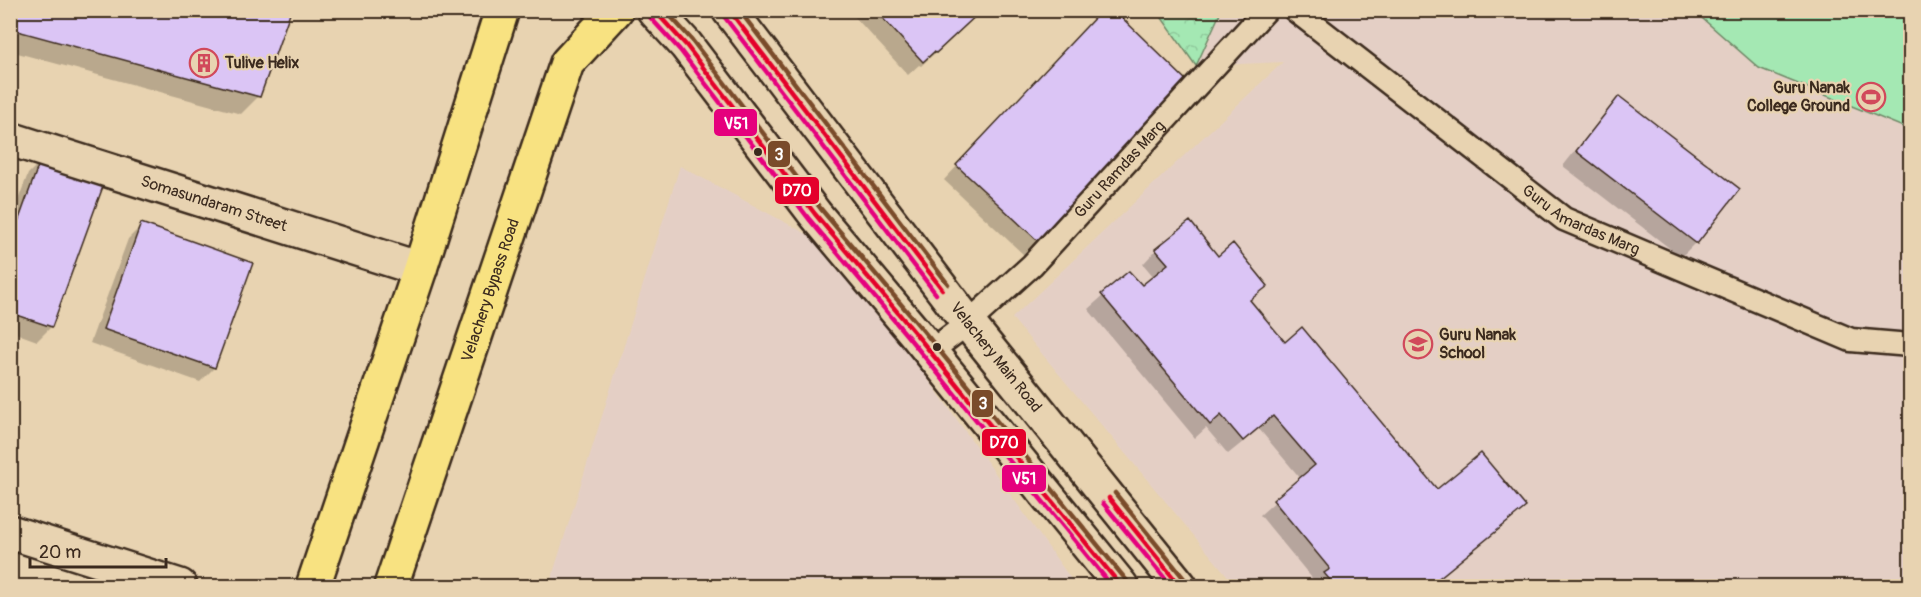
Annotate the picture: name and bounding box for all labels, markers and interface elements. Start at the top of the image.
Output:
building icon: Tulive Helix [188,47,220,79]
place label: Tulive Helix [224,53,299,73]
place label: Guru Nanak College Ground [1747,78,1850,116]
sports icon: Guru Nanak College Ground [1855,81,1887,113]
line badge: V51 [713,108,758,137]
text: V51 [724,114,748,134]
street label: Guru Ramdas Marg [1070,116,1170,222]
line badge: 3 [767,140,791,168]
text: 3 [775,145,784,165]
unlabelled marker [752,146,764,158]
street label: Somasundaram Street [138,171,290,236]
line badge: D70 [774,176,820,205]
street label: Guru Amardas Marg [1518,180,1643,260]
text: D70 [782,181,812,201]
street label: Velachery Bypass Road [457,216,524,365]
street label: Velachery Main Road [946,298,1046,417]
place label: Guru Nanak School [1439,325,1516,363]
school or university icon: Guru Nanak School [1402,328,1434,360]
unlabelled marker [931,341,943,353]
line badge: 3 [971,389,994,418]
text: 3 [979,394,988,414]
line badge: D70 [981,428,1027,457]
text: D70 [989,433,1019,453]
line badge: V51 [1001,464,1047,493]
text: V51 [1012,469,1036,489]
scale bar [30,531,166,569]
text: 20 m [39,541,81,564]

